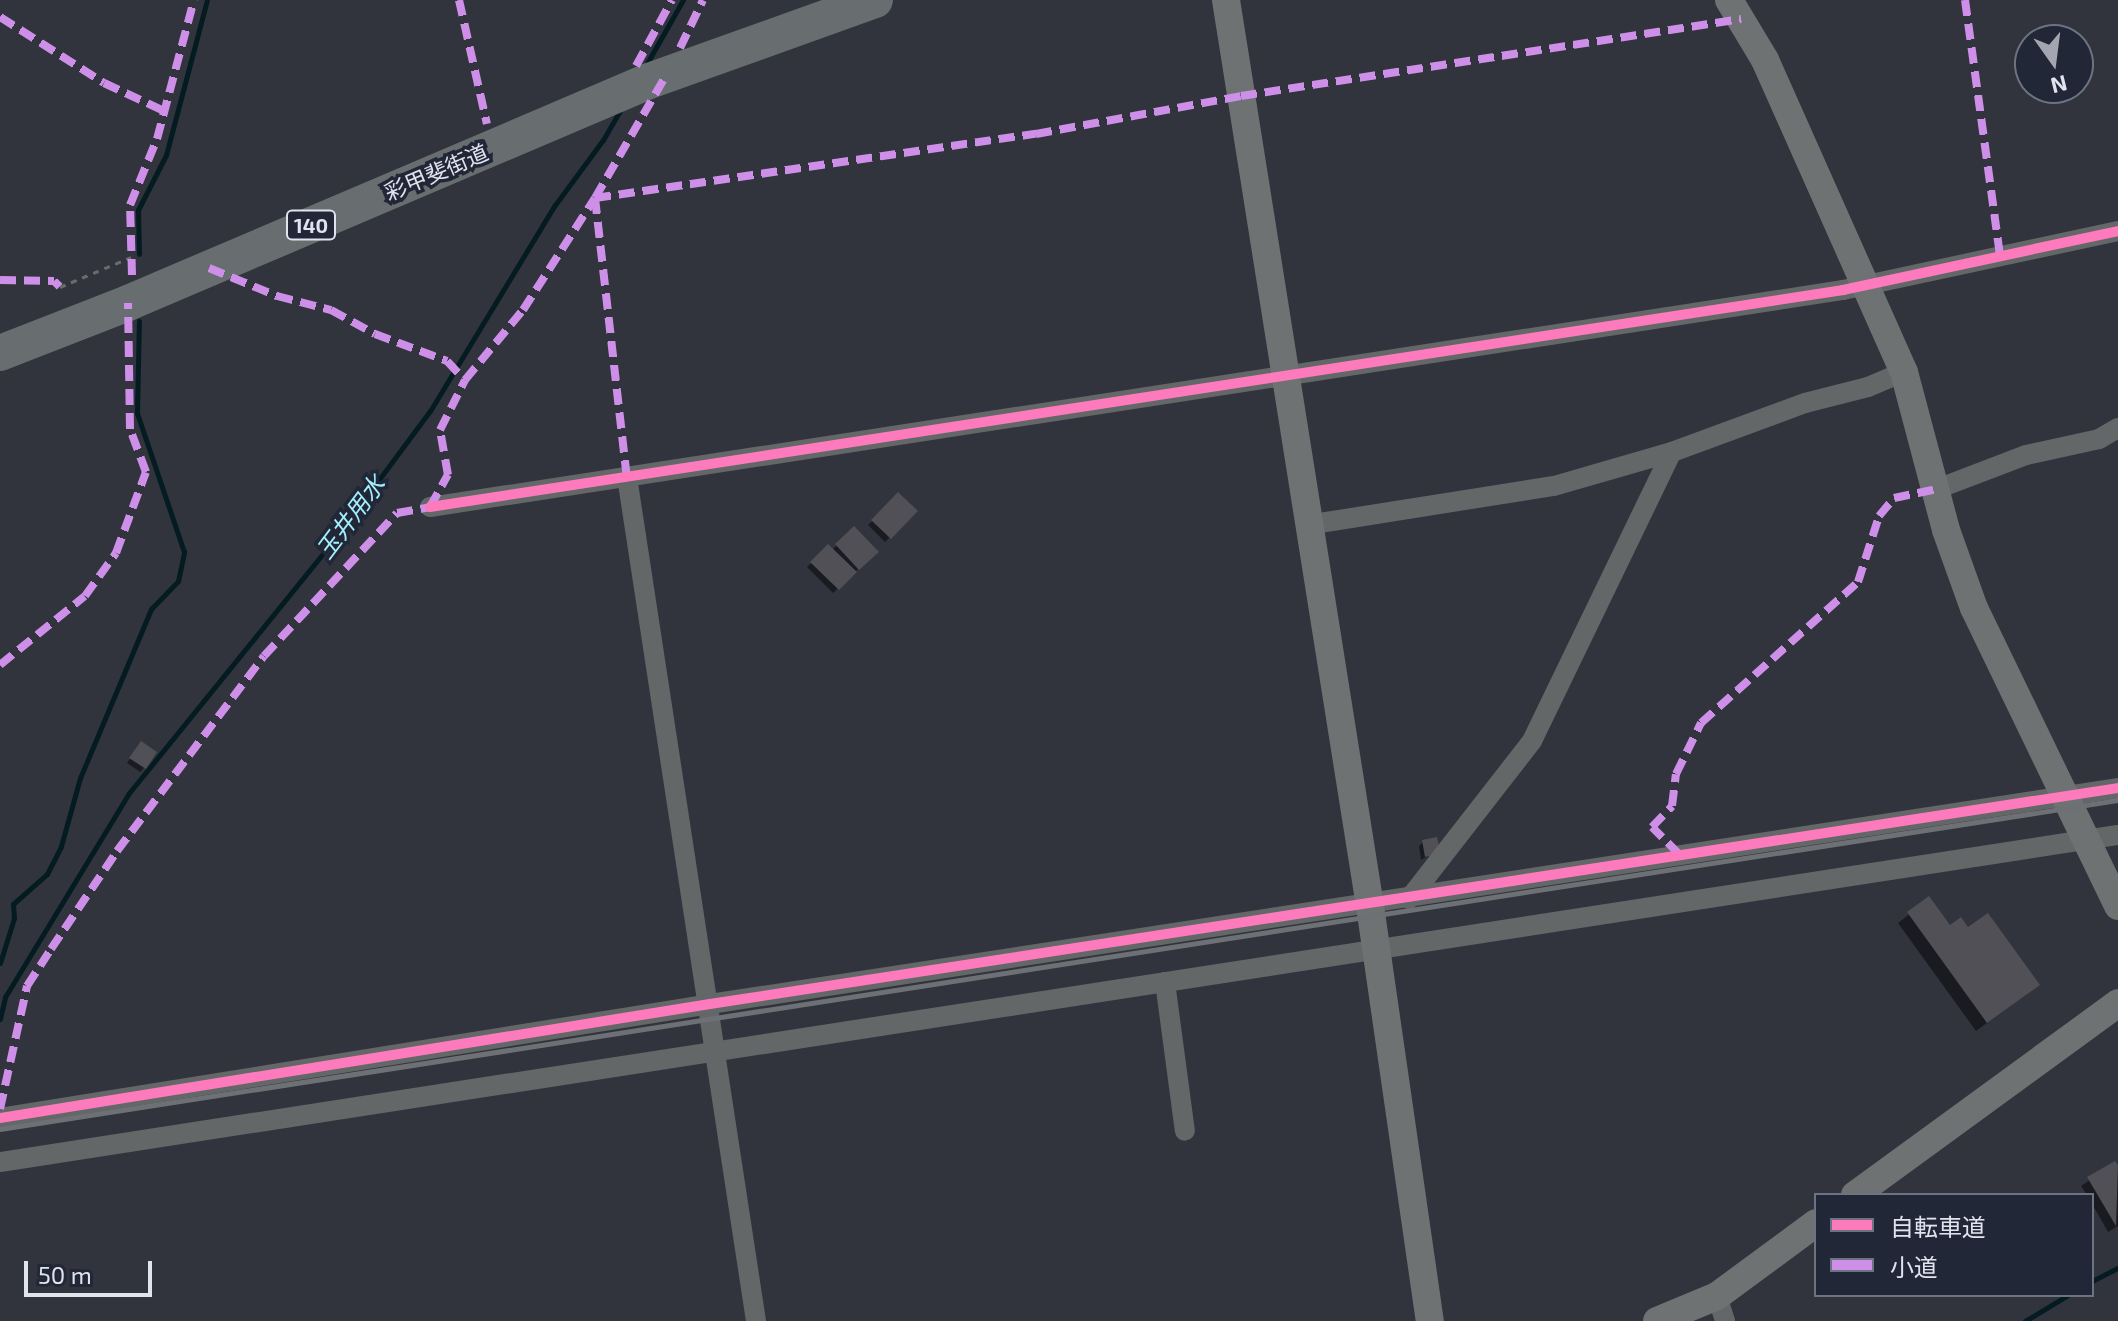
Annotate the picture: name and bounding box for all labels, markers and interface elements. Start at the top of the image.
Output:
north arrow [2014,24,2094,104]
text: N [2048,71,2070,100]
street label: 彩甲斐街道 [380,138,492,206]
road number: 140 [285,209,337,241]
water label: 玉井用水 [310,470,390,564]
legend [1814,1193,2094,1297]
text: 自転車道 [1890,1212,1986,1241]
scale bar [28,1245,156,1295]
text: 小道 [1890,1252,1938,1281]
text: 50 m [38,1260,92,1289]

